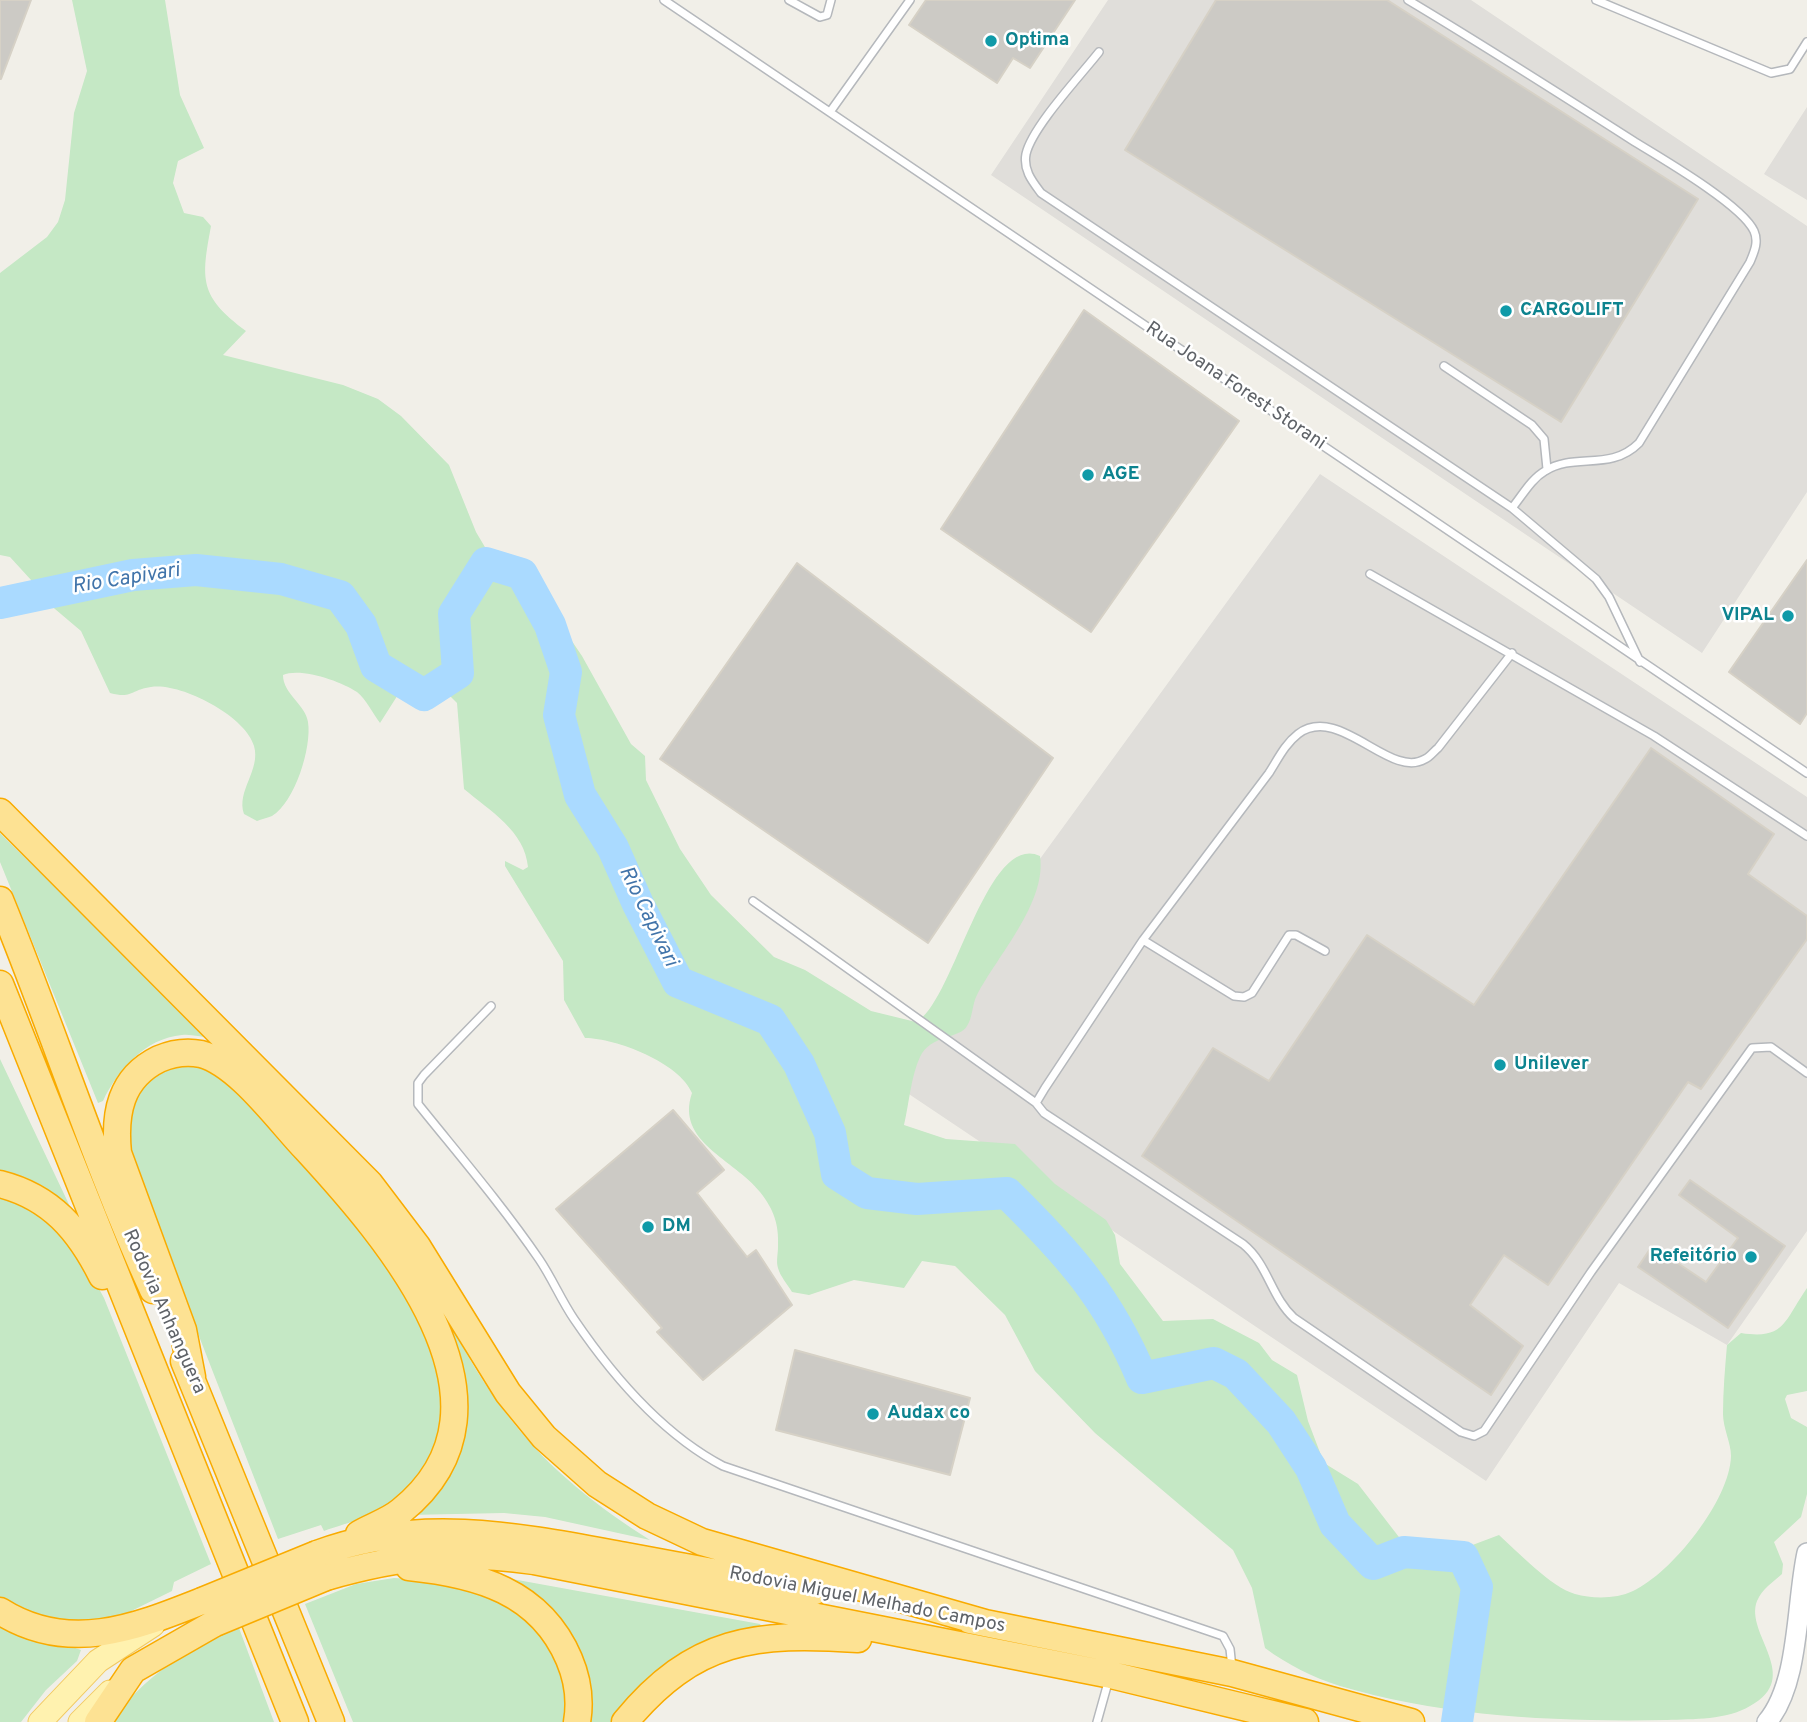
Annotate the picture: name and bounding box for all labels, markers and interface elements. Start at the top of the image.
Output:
place label: Optima [1005,30,1069,52]
marker: Optima [983,33,999,49]
place label: CARGOLIFT [1520,300,1624,322]
marker: CARGOLIFT [1498,303,1514,319]
street label: Rua Joana Forest Storani [1140,318,1330,456]
place label: AGE [1102,464,1140,486]
marker: AGE [1080,467,1096,483]
water label: Rio Capivari [70,559,182,601]
place label: VIPAL [1721,605,1774,627]
marker: VIPAL [1780,608,1796,624]
water label: Rio Capivari [612,863,682,971]
place label: Unilever [1514,1054,1589,1076]
marker: Unilever [1492,1057,1508,1073]
place label: DM [662,1216,691,1238]
marker: DM [640,1219,656,1235]
street label: Rodovia Anhanguera [116,1226,210,1398]
place label: Refeitório [1650,1246,1737,1268]
marker: Refeitório [1743,1249,1759,1265]
place label: Audax co [887,1403,970,1425]
marker: Audax co [865,1406,881,1422]
street label: Rodovia Miguel Melhado Campos [727,1563,1007,1639]

